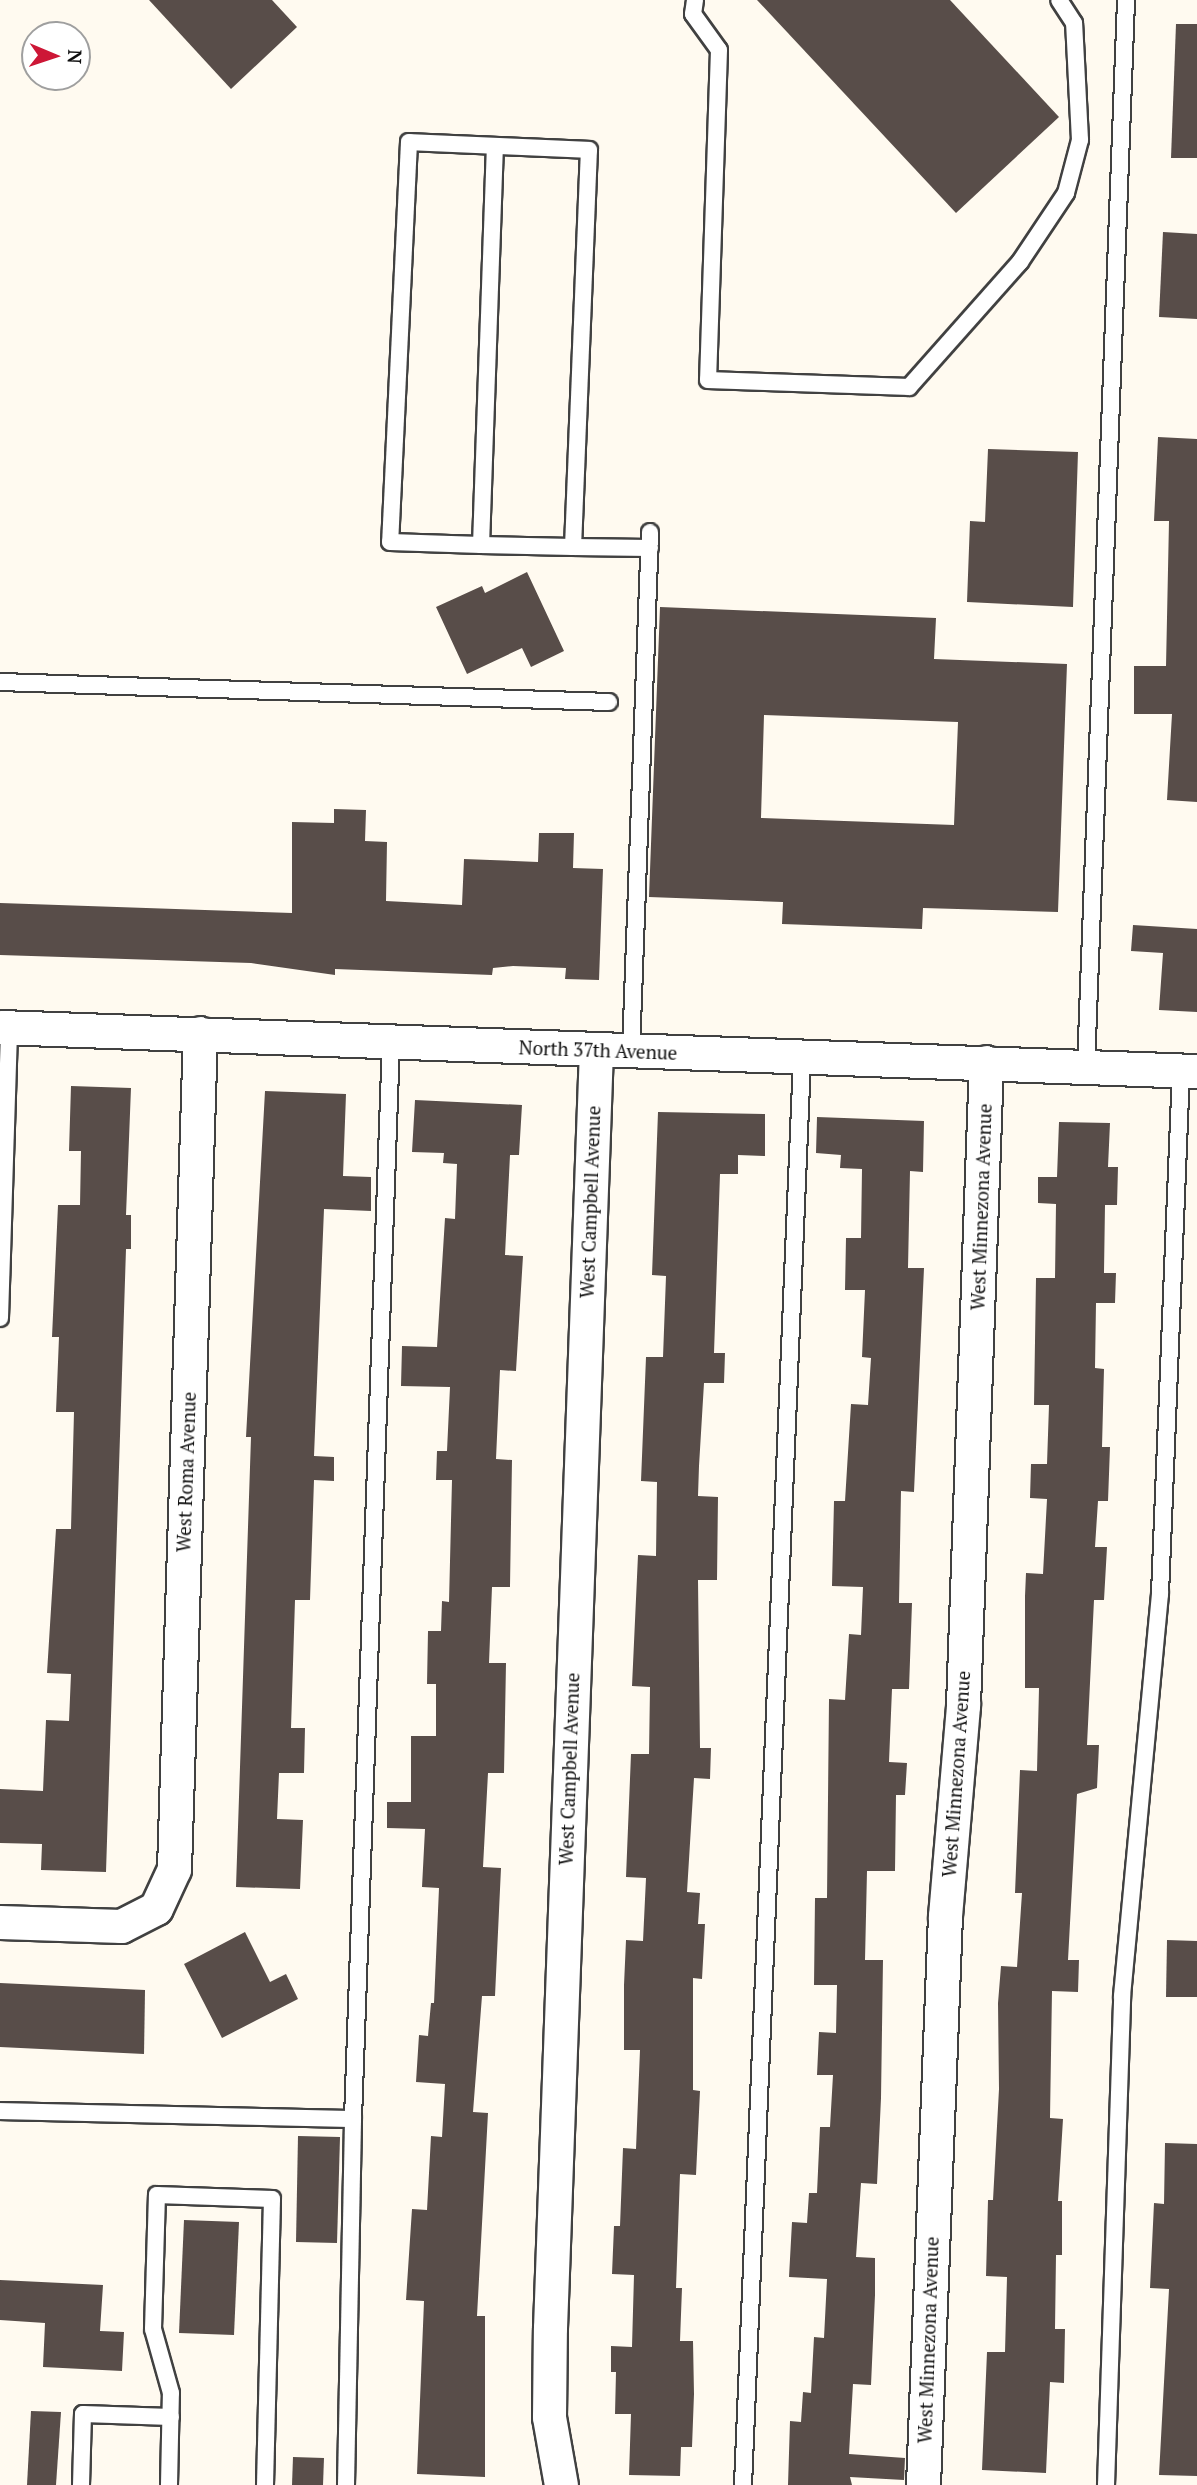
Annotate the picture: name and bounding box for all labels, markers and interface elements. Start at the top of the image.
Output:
north arrow [21,21,91,91]
text: N [63,49,88,64]
street label: North 37th Avenue [518,1036,678,1064]
street label: West Minnezona Avenue [966,1103,996,1311]
street label: West Campbell Avenue [575,1105,605,1299]
street label: West Roma Avenue [172,1391,200,1553]
street label: West Minnezona Avenue [937,1670,975,1878]
street label: West Campbell Avenue [554,1672,584,1866]
street label: West Minnezona Avenue [913,2236,943,2444]

